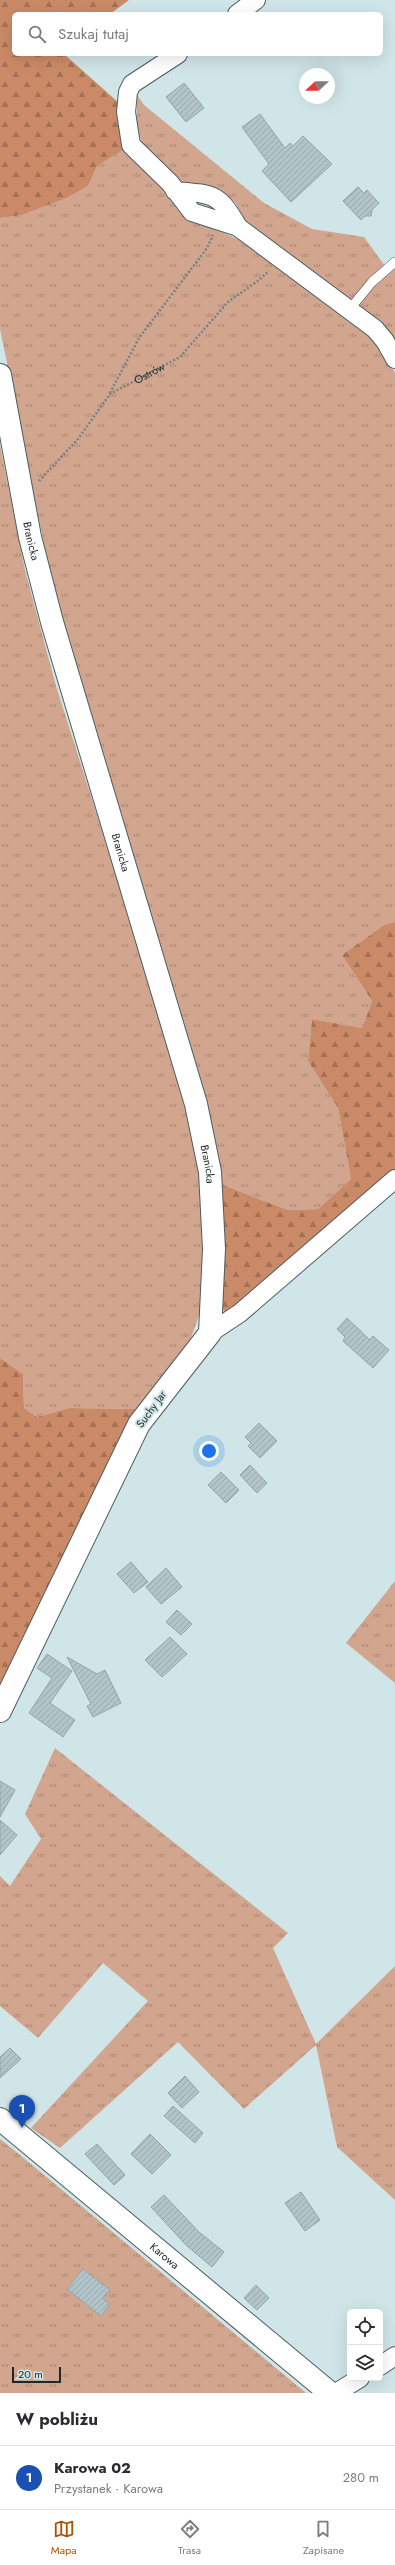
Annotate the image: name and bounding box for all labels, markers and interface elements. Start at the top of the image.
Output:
search box [12,12,383,56]
icon: search [26,23,48,45]
text: Szukaj tutaj [58,23,129,45]
north arrow [299,68,335,104]
street label: Ostrów [131,358,168,388]
street label: Branicka [19,520,44,562]
street label: Branicka [108,831,134,873]
street label: Branicka [197,1143,219,1184]
street label: Suchy Jar [132,1387,170,1431]
your location [199,1441,219,1461]
pin: 1 [9,2095,35,2128]
street label: Karowa [147,2239,183,2273]
map controls [347,2309,383,2381]
button: locate [347,2309,383,2345]
button: layers [347,2345,383,2381]
scale bar [12,2365,61,2384]
text: 20 m [18,2366,43,2382]
text: W pobliżu [16,2407,98,2431]
text: Karowa 02 [54,2457,131,2479]
text: 1 [26,2468,32,2487]
text: 280 m [343,2468,379,2487]
text: Przystanek · Karowa [54,2479,163,2498]
tab: Mapa [51,2518,77,2558]
tab: Trasa [178,2518,201,2558]
tab: Zapisane [303,2518,344,2558]

